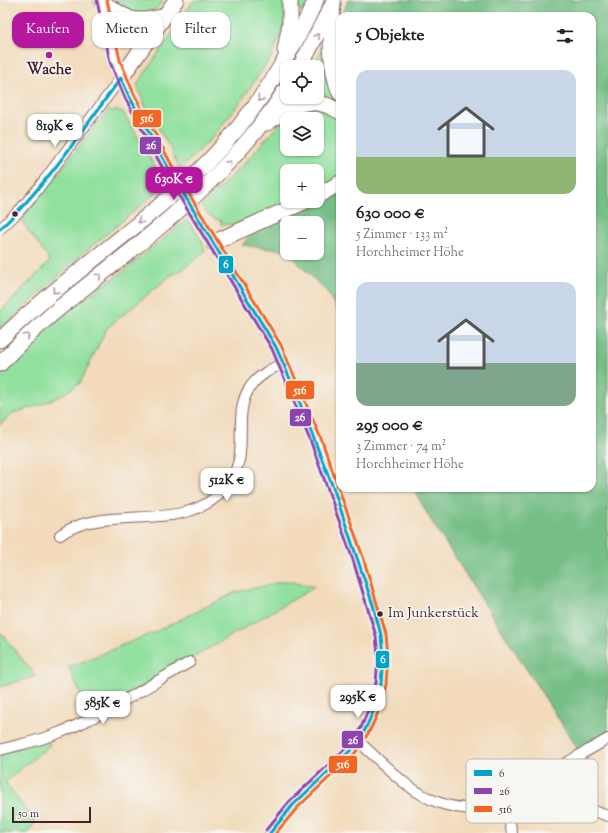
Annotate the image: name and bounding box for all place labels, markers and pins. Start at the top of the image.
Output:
marker: Wache [44,50,54,60]
place label: Wache [27,60,71,81]
pin: 819K € [22,114,88,148]
pin: 630K € [141,167,207,201]
unlabelled marker [10,209,20,219]
pin: 512K € [194,468,260,502]
place label: Im Junkerstück [388,604,479,624]
marker: Im Junkerstück [375,609,385,619]
pin: 295K € [325,685,391,719]
pin: 585K € [70,691,136,725]

